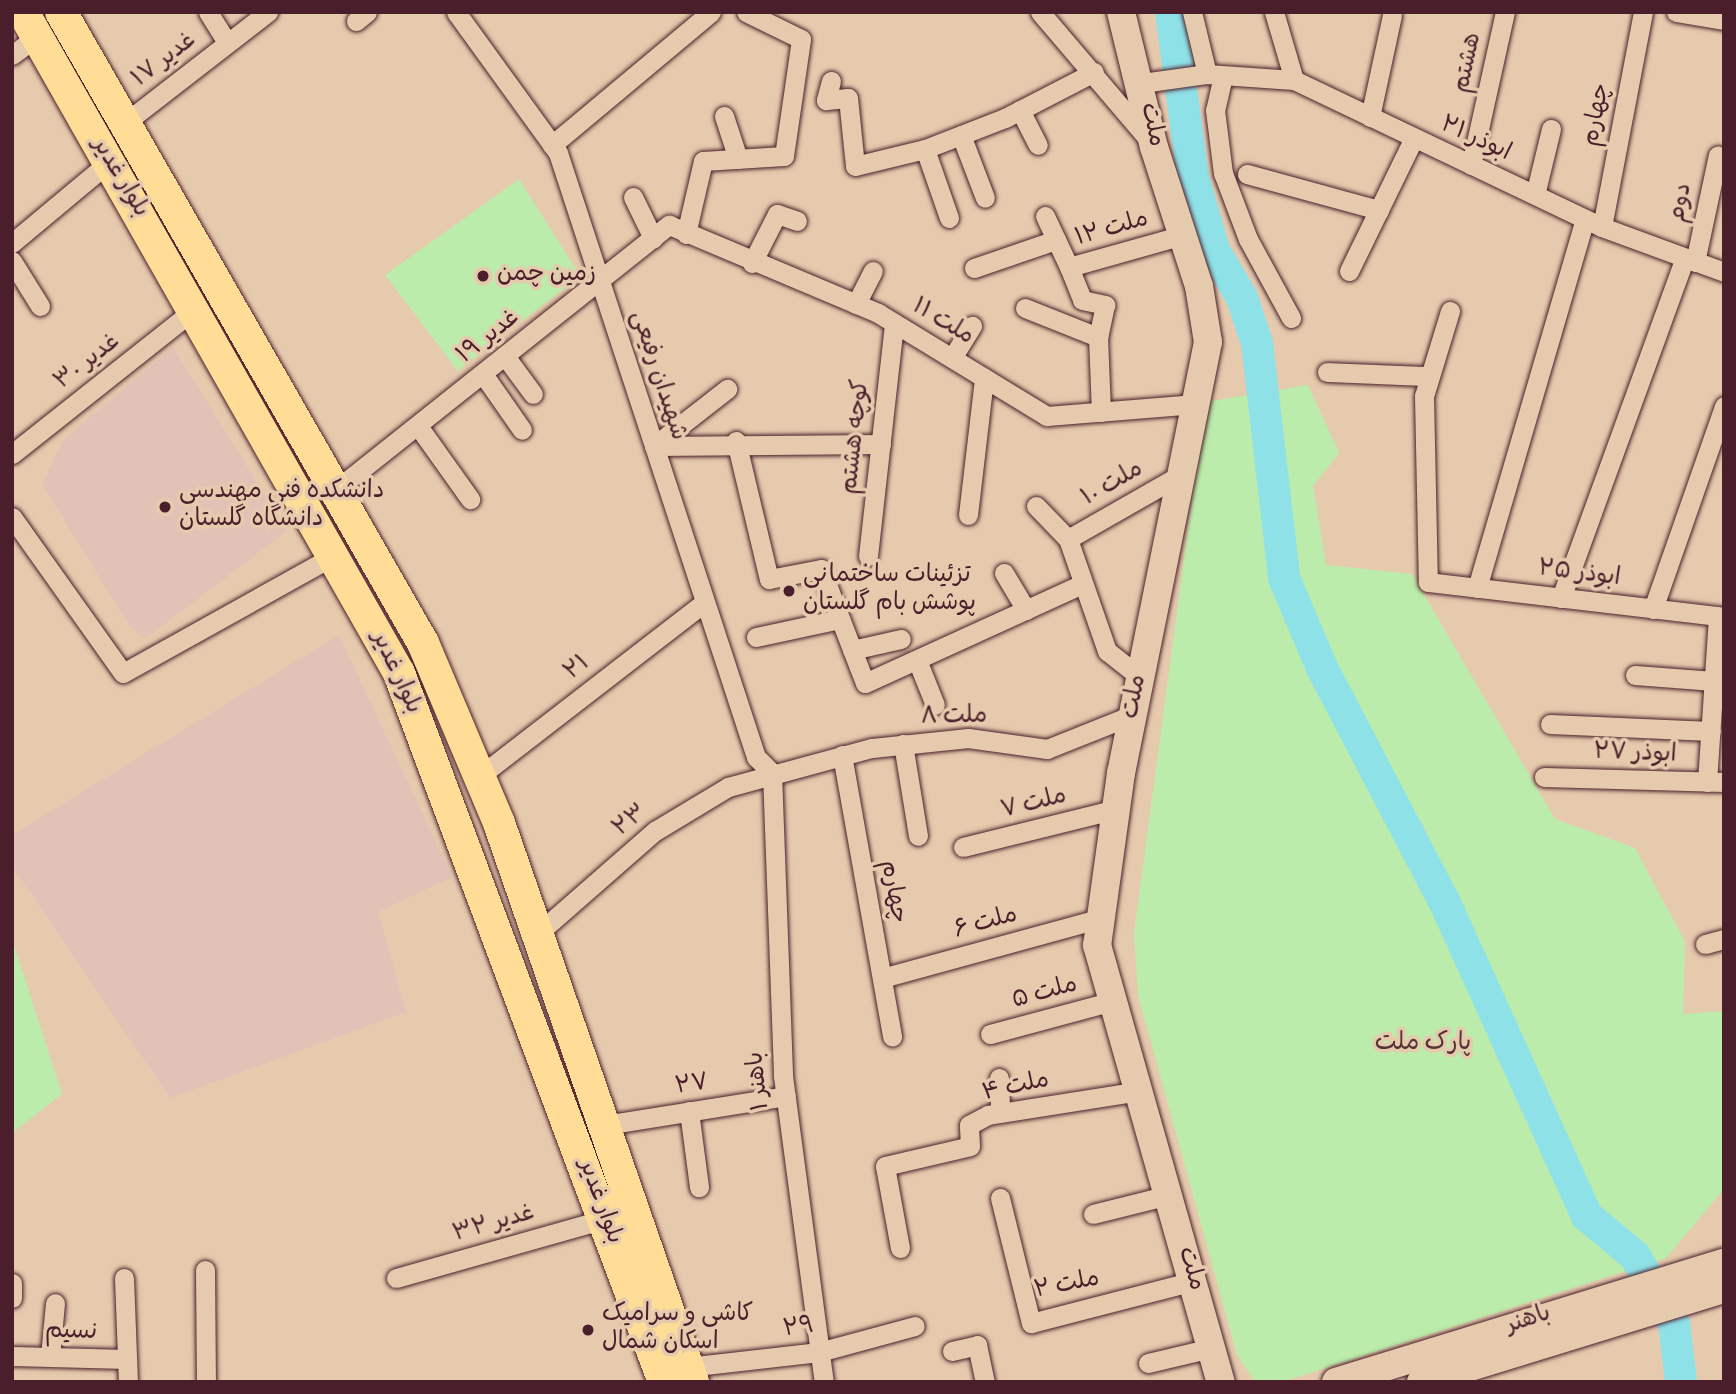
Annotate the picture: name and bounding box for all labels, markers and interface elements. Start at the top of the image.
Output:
street label: ۱۷ غدیر [127,27,203,95]
street label: هشتم [1449,30,1489,96]
street label: چهارم [1578,81,1618,149]
street label: ملت [1132,100,1170,150]
street label: ۲۱ ابوذر [1435,111,1515,169]
street label: بلوار غدیر [84,133,154,223]
street label: دوم [1664,181,1700,225]
street label: ۱۲ ملت [1072,206,1152,254]
place label: زمین چمن [497,262,596,290]
marker: زمین چمن [475,268,491,284]
street label: ۱۱ ملت [906,293,978,353]
street label: ۱۹ غدیر [452,305,526,371]
street label: شهیدان رفیعی [623,308,691,444]
street label: غدیر ۳۰ [50,329,126,397]
street label: کوچه هشتم [837,378,877,496]
street label: ملت ۱۰ [1077,456,1149,514]
place label: دانشکده فنی مهندسی دانشگاه گلستان [179,479,384,535]
marker: دانشکده فنی مهندسی دانشگاه گلستان [157,499,173,515]
street label: ابوذر ۲۵ [1536,556,1622,594]
place label: تزئینات ساختمانی پوشش بام گلستان [803,563,976,619]
marker: تزئینات ساختمانی پوشش بام گلستان [781,583,797,599]
street label: بلوار غدیر [363,627,427,719]
street label: ۲۱ [559,650,597,688]
street label: ملت [1118,673,1154,721]
street label: ۸ ملت [920,703,988,733]
street label: ابوذر ۲۷ [1593,739,1677,771]
street label: ۷ ملت [998,783,1070,827]
street label: ۲۳ [608,800,654,844]
street label: چهارم [872,858,912,926]
street label: ۶ ملت [951,902,1021,946]
street label: ۵ ملت [1009,971,1081,1017]
park label: پارک ملت [1375,1031,1471,1059]
street label: باهنر ۱ [743,1050,777,1112]
street label: ۴ ملت [980,1067,1052,1109]
street label: ۲۷ [673,1069,711,1103]
street label: بلوار غدیر [570,1156,628,1248]
street label: ۳۲ غدیر [450,1200,538,1250]
street label: ملت [1170,1244,1210,1294]
street label: ۲ ملت [1032,1266,1102,1306]
street label: باهنر [1503,1300,1555,1342]
place label: کاشی و سرامیک اسکان شمال [602,1302,753,1358]
street label: ۲۹ [781,1313,817,1345]
street label: نسیم [44,1318,98,1348]
marker: کاشی و سرامیک اسکان شمال [580,1322,596,1338]

